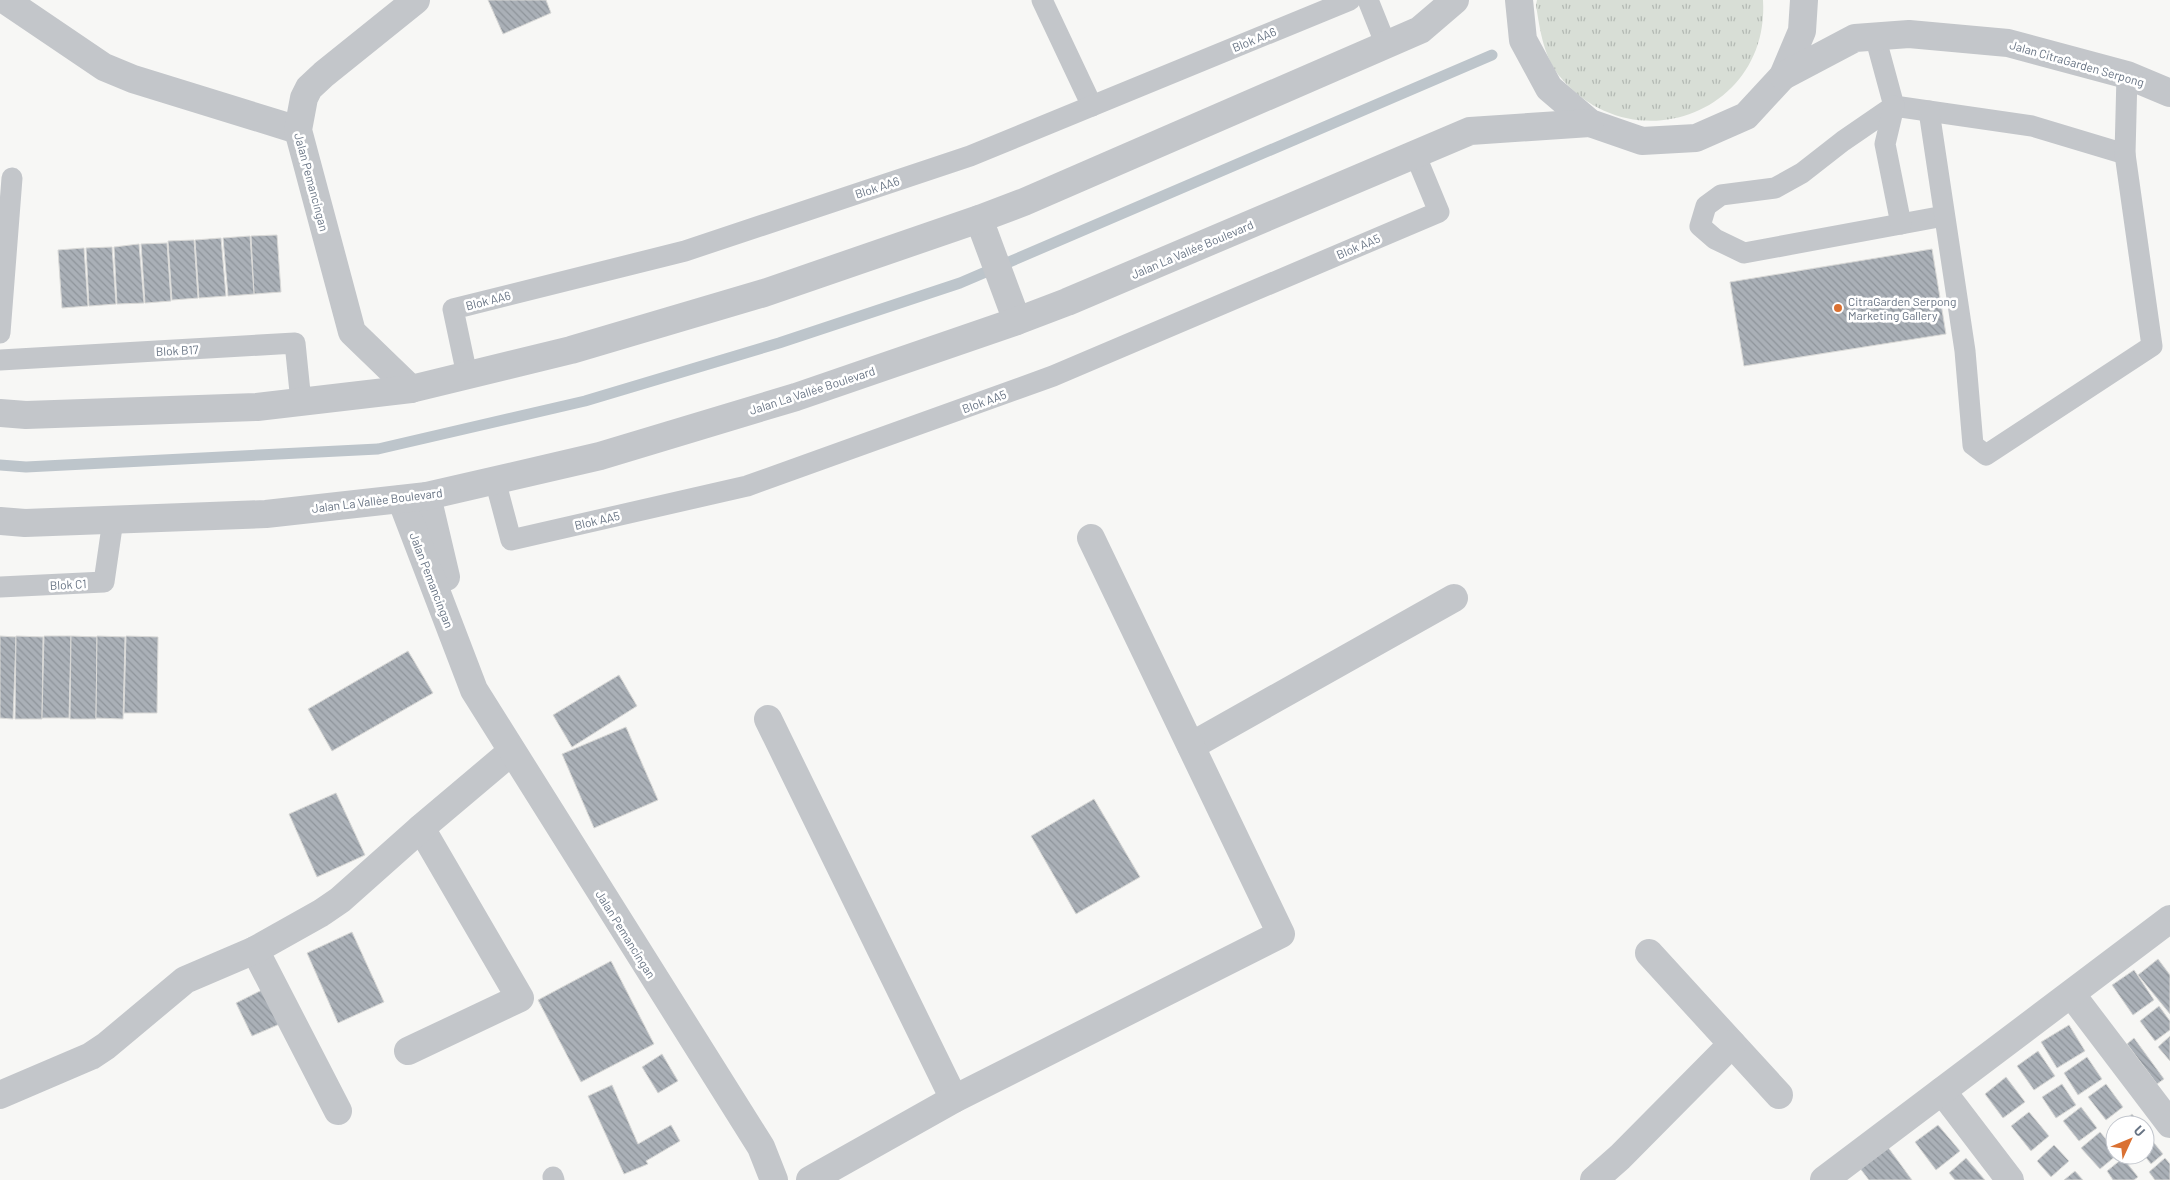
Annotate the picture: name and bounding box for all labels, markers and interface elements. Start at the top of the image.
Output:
street label: Blok AA6 [1230,24,1278,54]
street label: Jalan CitraGarden Serpong [2008,37,2146,89]
street label: Jalan Pemancingan [292,131,332,233]
street label: Blok AA6 [853,173,901,201]
street label: Jalan La Vallée Boulevard [1129,217,1255,281]
street label: Blok AA5 [1334,231,1382,261]
street label: Blok AA6 [464,288,512,312]
place label: CitraGarden Serpong Marketing Gallery [1848,294,1956,322]
marker: CitraGarden Serpong Marketing Gallery [1832,302,1844,314]
street label: Blok B17 [155,342,199,358]
street label: Jalan La Vallée Boulevard [747,363,877,417]
street label: Blok AA5 [960,387,1008,415]
street label: Jalan La Vallée Boulevard [311,485,443,515]
street label: Blok AA5 [573,508,621,532]
street label: Jalan Pemancingan [407,530,457,630]
street label: Blok C1 [49,576,87,592]
street label: Jalan Pemancingan [593,887,659,981]
north arrow [2105,1115,2155,1165]
text: U [2131,1122,2149,1140]

